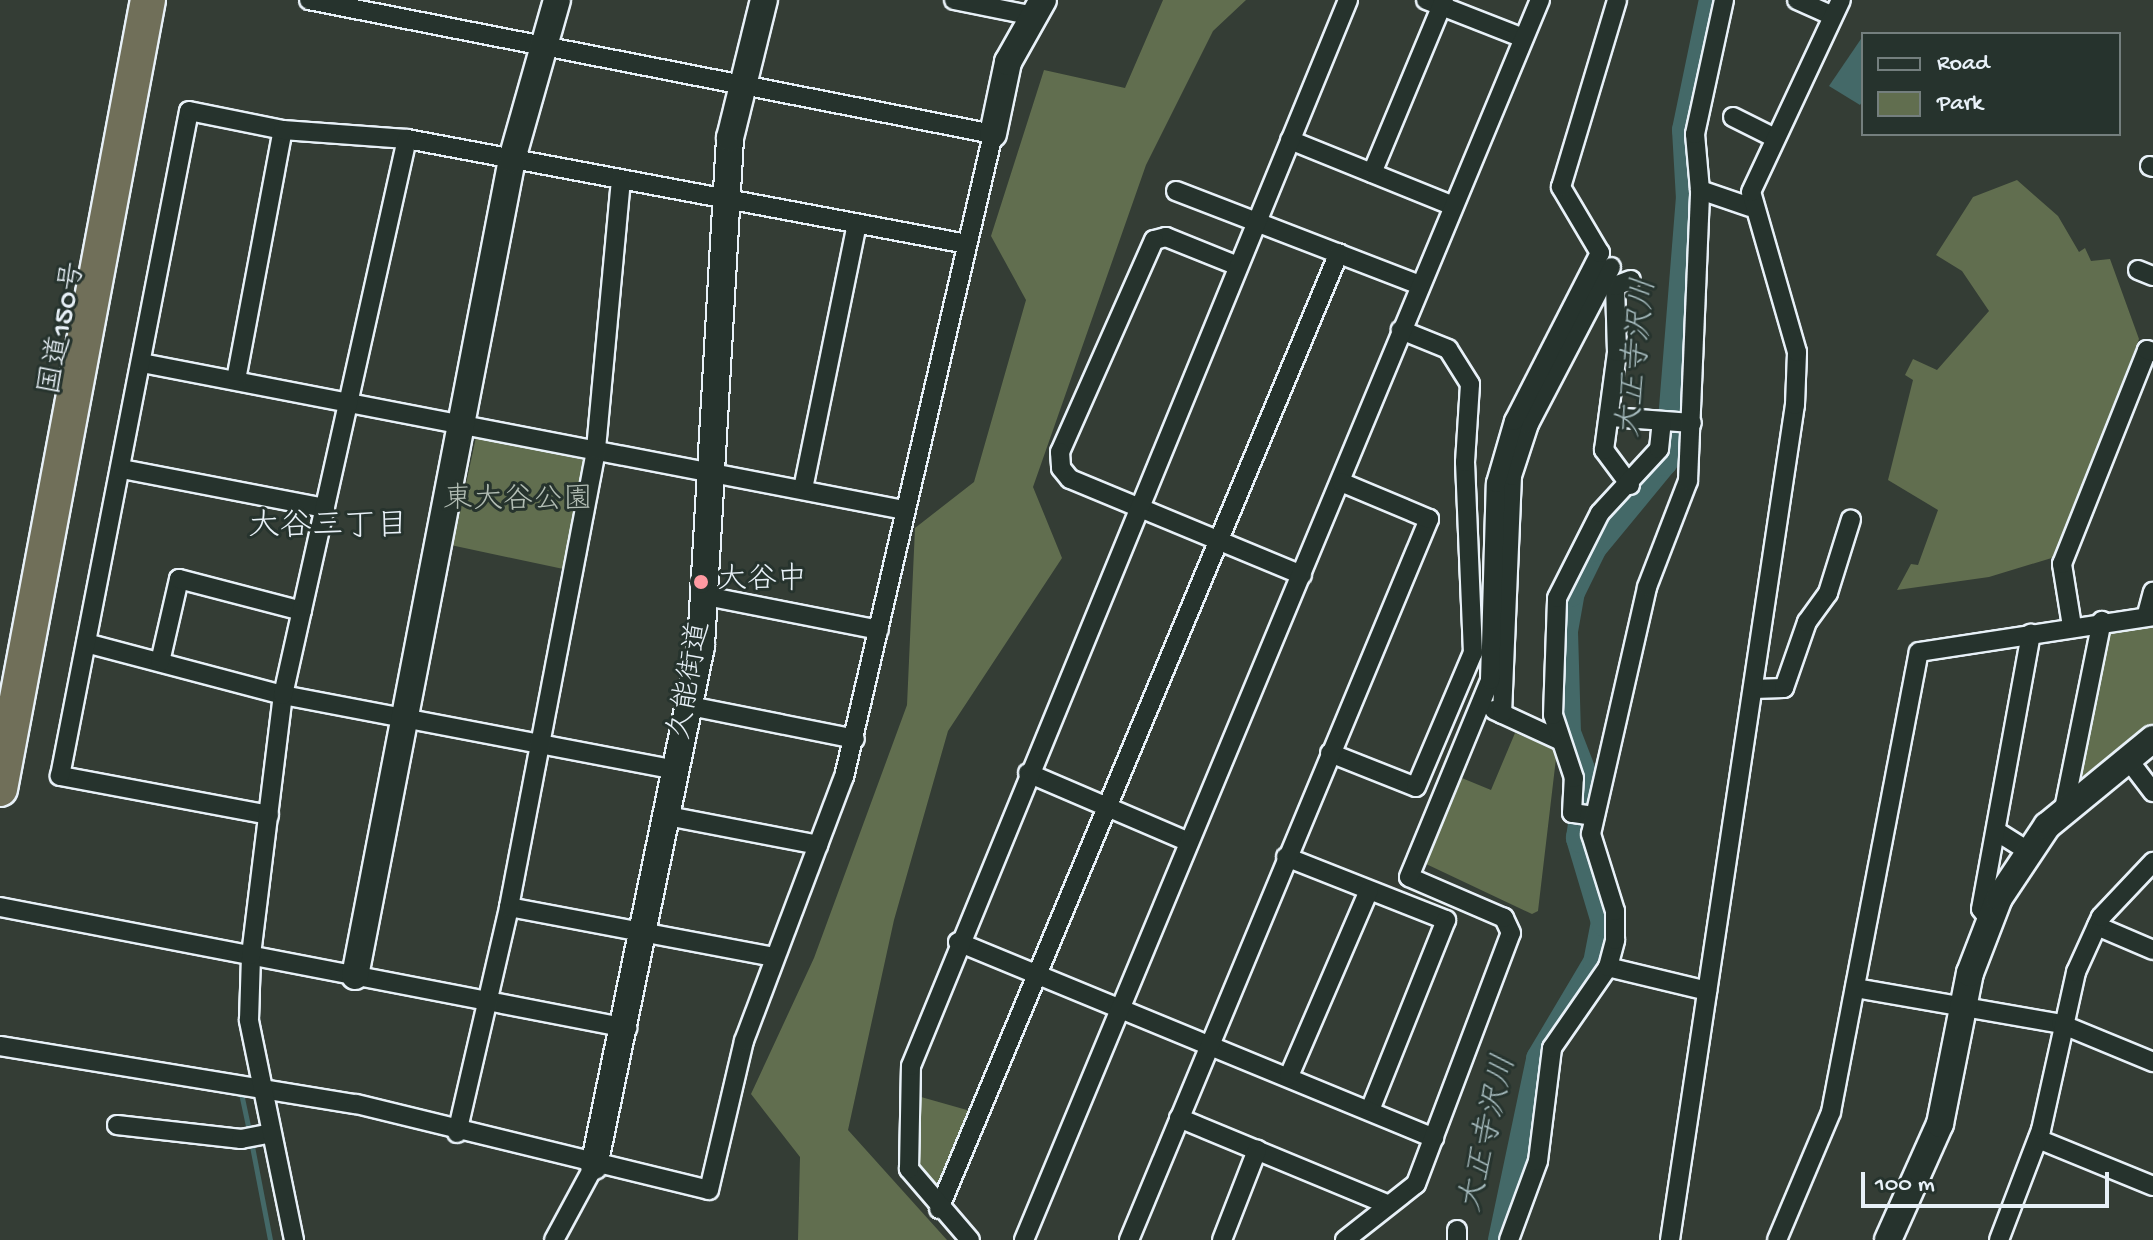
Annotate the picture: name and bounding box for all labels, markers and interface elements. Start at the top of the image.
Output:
legend [1861,32,2121,136]
text: Road [1937,50,1989,79]
text: Park [1937,90,1983,119]
street label: 国道150号 [34,259,96,399]
water label: 大正寺沢川 [1612,276,1666,440]
park label: 東大谷公園 [443,484,593,520]
district label: 大谷三丁目 [248,509,408,547]
place label: 大谷中 [717,564,807,600]
marker: 大谷中 [692,573,710,591]
street label: 久能街道 [664,619,720,743]
water label: 大正寺沢川 [1453,1052,1527,1216]
scale bar [1865,1156,2113,1206]
text: 100 m [1875,1171,1935,1200]

